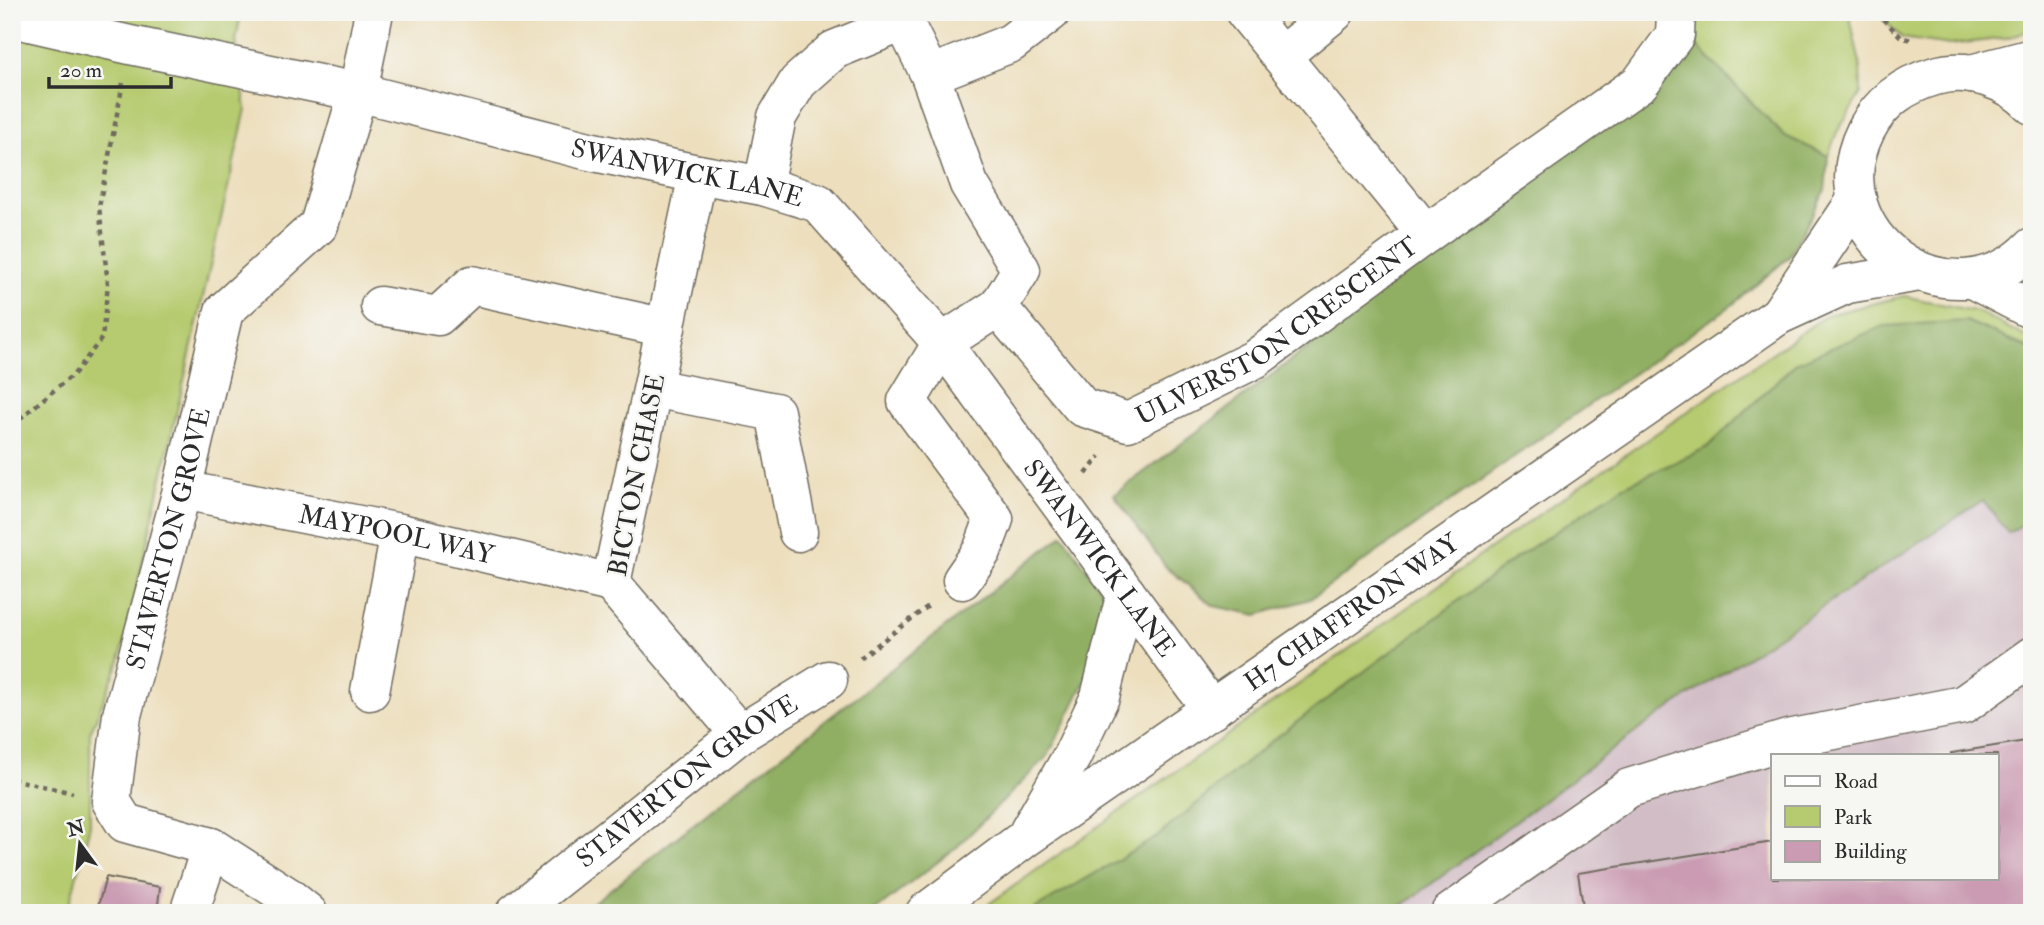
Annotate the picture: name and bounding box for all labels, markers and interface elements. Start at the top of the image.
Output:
scale bar [49,46,172,90]
text: 20 m [60,57,102,84]
street label: SWANWICK LANE [568,132,807,215]
street label: ULVERSTON CRESCENT [1131,230,1425,433]
street label: BICTON CHASE [602,371,672,579]
street label: STAVERTON GROVE [120,405,218,673]
street label: SWANWICK LANE [1016,454,1182,663]
street label: MAYPOOL WAY [296,498,498,572]
street label: H7 CHAFFRON WAY [1238,526,1466,698]
street label: STAVERTON GROVE [570,688,804,875]
legend [1771,754,1998,880]
text: Road [1834,768,1879,795]
text: Park [1834,804,1872,831]
north arrow [46,810,116,880]
text: N [64,814,88,843]
text: Building [1834,838,1907,865]

